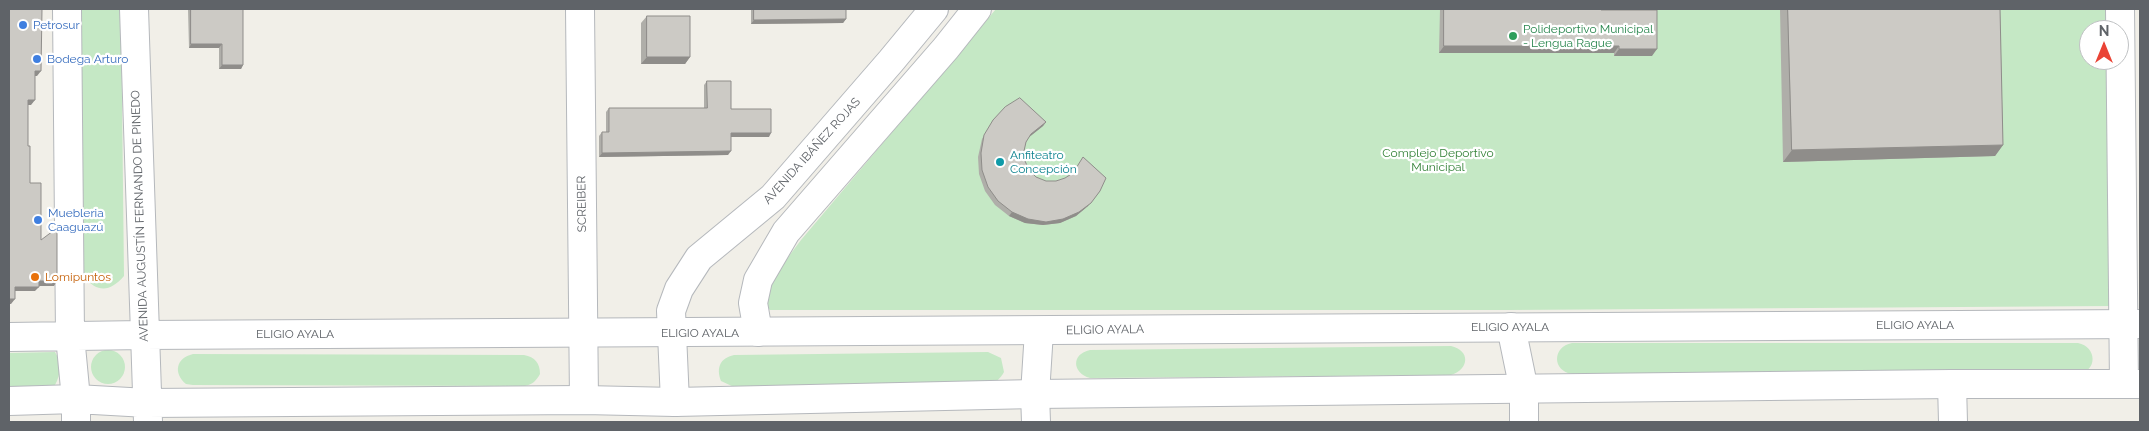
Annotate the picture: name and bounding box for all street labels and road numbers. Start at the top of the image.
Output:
street label: AVENIDA AUGUSTÍN FERNANDO DE PINEDO [128,90,152,342]
street label: AVENIDA IBÁÑEZ ROJAS [760,95,864,207]
street label: SCREIBER [574,175,590,233]
street label: ELIGIO AYALA [1876,318,1954,332]
street label: ELIGIO AYALA [1471,320,1549,334]
street label: ELIGIO AYALA [1066,322,1144,338]
street label: ELIGIO AYALA [661,326,739,340]
street label: ELIGIO AYALA [256,327,334,341]

